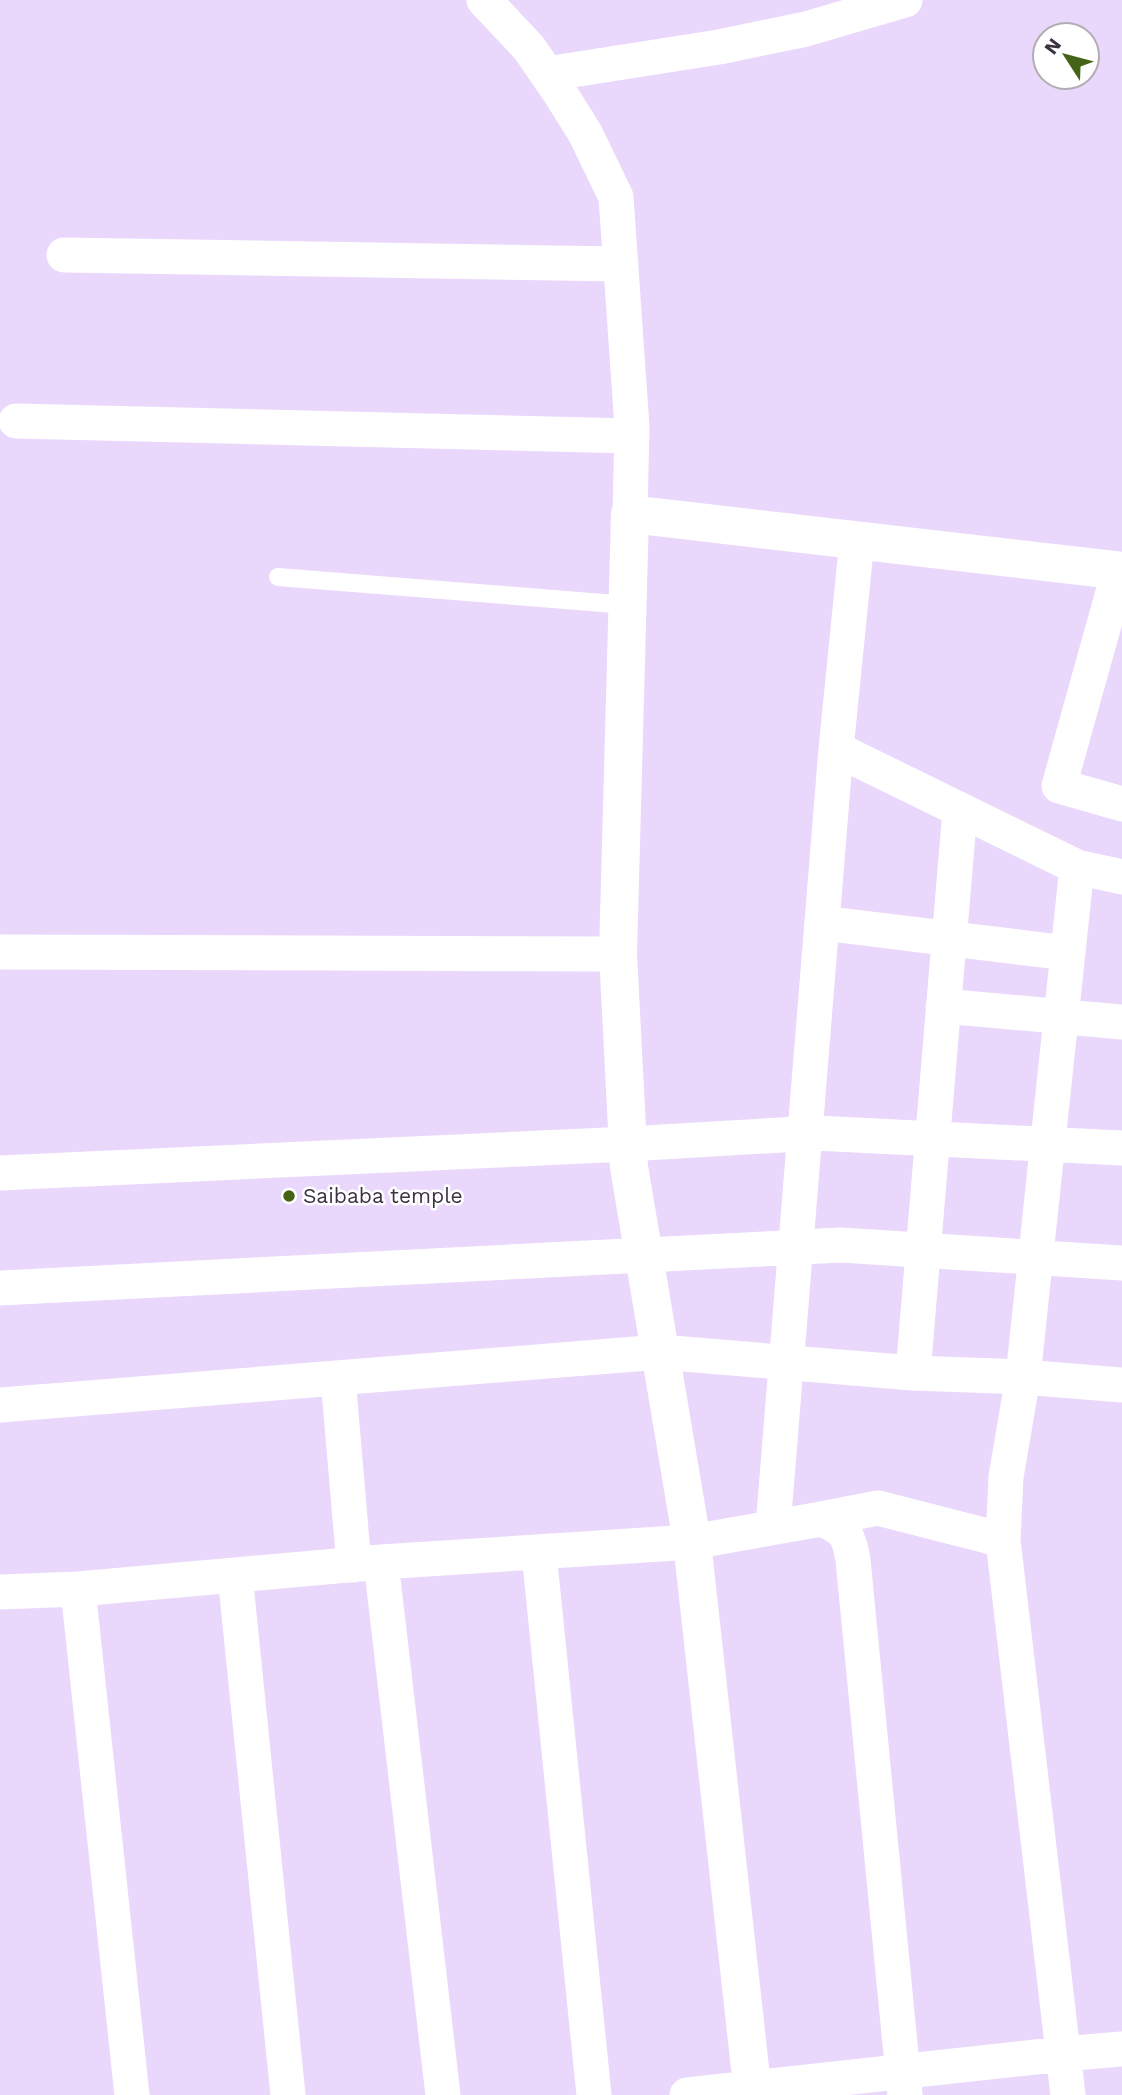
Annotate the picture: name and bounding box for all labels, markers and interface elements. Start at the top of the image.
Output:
north arrow [1031,21,1101,91]
text: N [1039,34,1066,59]
place label: Saibaba temple [303,1183,463,1208]
marker: Saibaba temple [281,1188,297,1204]

